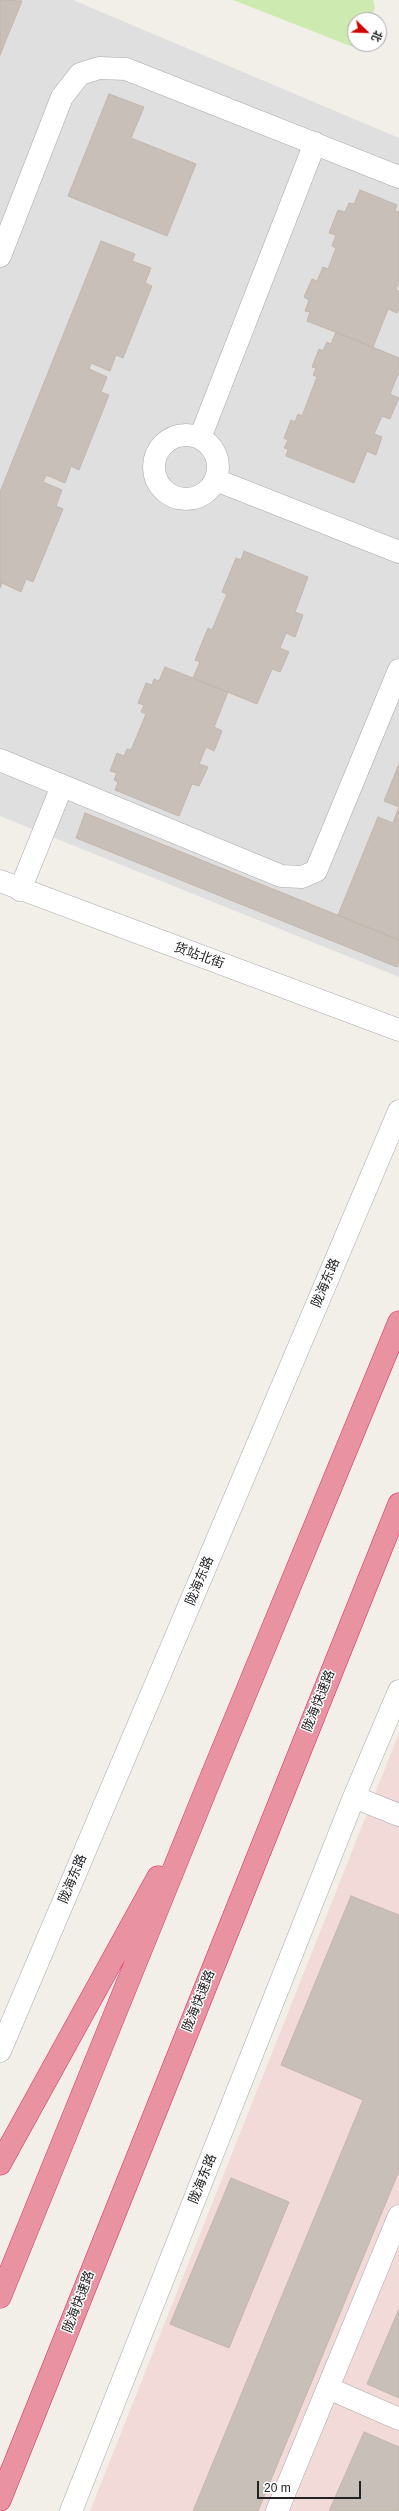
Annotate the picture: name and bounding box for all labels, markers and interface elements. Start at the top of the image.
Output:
north arrow [347,12,387,52]
text: 北 [369,29,385,44]
street label: 货站北街 [172,940,226,972]
street label: 陇海东路 [309,1256,343,1310]
street label: 陇海东路 [183,1554,217,1608]
street label: 陇海快速路 [300,1668,338,1734]
street label: 陇海东路 [56,1852,90,1906]
street label: 陇海快速路 [180,1968,218,2034]
street label: 陇海东路 [186,2152,220,2206]
street label: 陇海快速路 [60,2269,98,2335]
scale bar [259,2473,363,2499]
text: 20 m [264,2481,291,2495]

